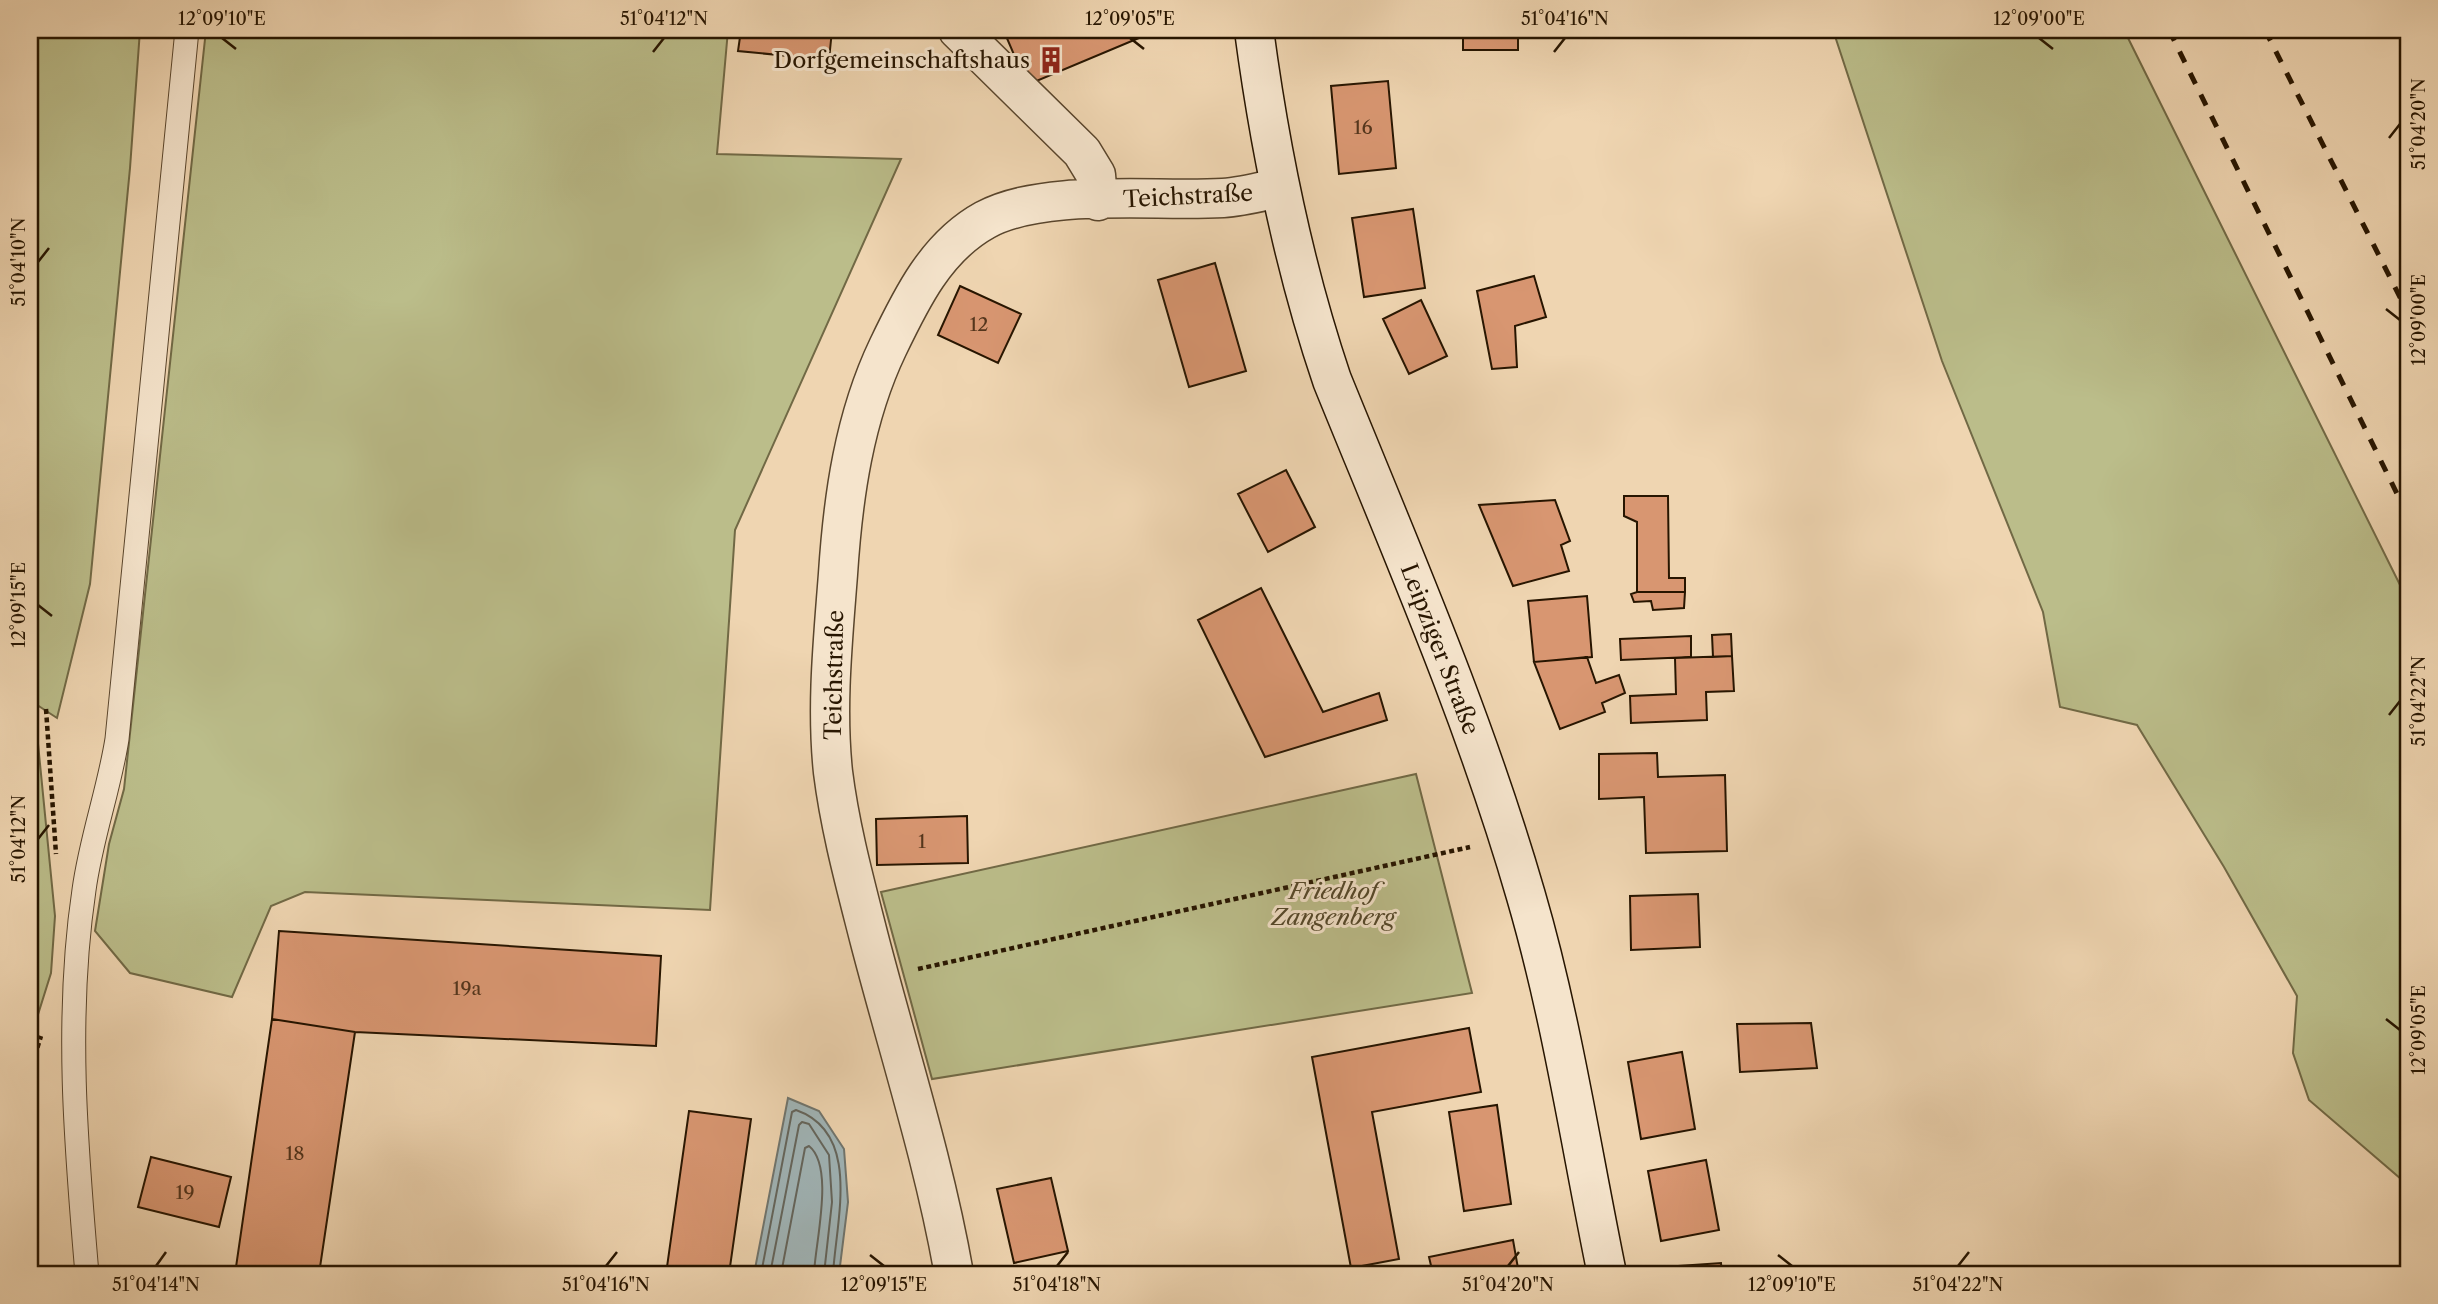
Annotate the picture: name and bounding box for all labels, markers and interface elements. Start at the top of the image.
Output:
text: 12°09'10"E [178,8,266,30]
text: 51°04'12"N [620,8,708,30]
text: 12°09'05"E [1085,8,1175,30]
text: 51°04'16"N [1521,8,1609,30]
text: 12°09'00"E [1993,8,2085,30]
building icon: Dorfgemeinschaftshaus [1036,45,1066,75]
place label: Dorfgemeinschaftshaus [774,46,1030,74]
text: 51°04'20"N [2408,78,2430,170]
house number: 16 [1353,116,1373,139]
street label: Teichstraße [1122,179,1254,213]
text: 51°04'10"N [8,217,30,307]
text: 12°09'00"E [2408,274,2430,366]
house number: 12 [970,313,989,336]
street label: Leipziger Straße [1395,560,1485,738]
text: 12°09'15"E [8,562,30,648]
street label: Teichstraße [819,610,849,740]
text: 51°04'22"N [2408,655,2430,746]
text: 51°04'12"N [8,795,30,883]
house number: 1 [918,830,926,853]
park label: Friedhof Zangenberg [1270,877,1398,931]
house number: 19a [452,977,482,1000]
text: 12°09'05"E [2408,985,2430,1075]
house number: 18 [285,1142,305,1165]
house number: 19 [175,1181,195,1204]
text: 51°04'14"N [112,1274,200,1296]
text: 51°04'16"N [562,1274,650,1296]
text: 12°09'15"E [841,1274,927,1296]
text: 51°04'18"N [1013,1274,1101,1296]
text: 51°04'20"N [1462,1274,1554,1296]
text: 12°09'10"E [1748,1274,1836,1296]
text: 51°04'22"N [1913,1274,2004,1296]

